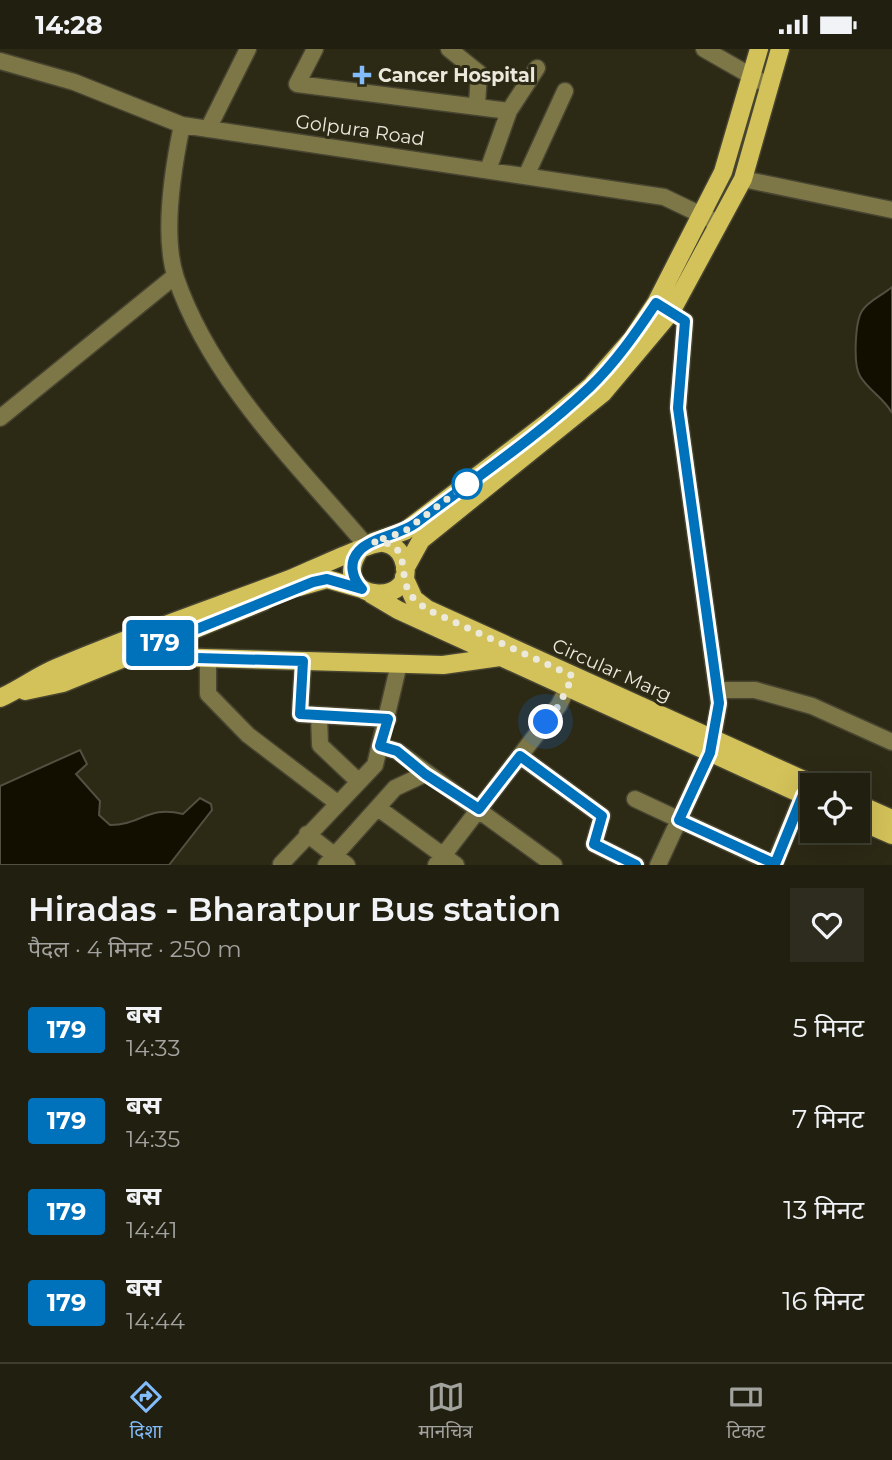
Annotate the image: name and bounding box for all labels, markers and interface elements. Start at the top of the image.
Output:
text: 14:28 [35,9,103,41]
place label: Cancer Hospital [378,64,535,87]
marker: Cancer Hospital [352,65,372,85]
street label: Golpura Road [294,110,426,150]
unlabelled marker [452,469,482,499]
line badge: 179 [120,620,200,666]
text: 179 [140,628,180,657]
street label: Circular Marg [549,633,675,707]
your location [528,704,563,739]
map controls [800,773,870,843]
button: locate [800,773,870,843]
button: heart [790,888,864,962]
text: Hiradas - Bharatpur Bus station [28,889,561,929]
text: पैदल · 4 मिनट · 250 m [28,935,242,963]
text: बस [126,998,161,1030]
text: 5 मिनट [793,1012,864,1044]
text: 179 [47,1015,86,1044]
text: 14:33 [126,1034,180,1062]
text: बस [126,1089,161,1121]
text: 7 मिनट [792,1103,864,1135]
text: 179 [47,1106,86,1135]
text: 14:35 [126,1125,180,1153]
text: बस [126,1180,161,1212]
text: 13 मिनट [783,1194,864,1226]
text: 179 [47,1197,86,1226]
text: 14:41 [126,1216,177,1244]
text: बस [126,1271,161,1303]
text: 16 मिनट [782,1285,864,1317]
text: 179 [47,1288,86,1317]
text: 14:44 [126,1307,185,1335]
tab: दिशा [127,1378,165,1446]
tab: मानचित्र [419,1378,473,1446]
tab: टिकट [726,1378,765,1446]

